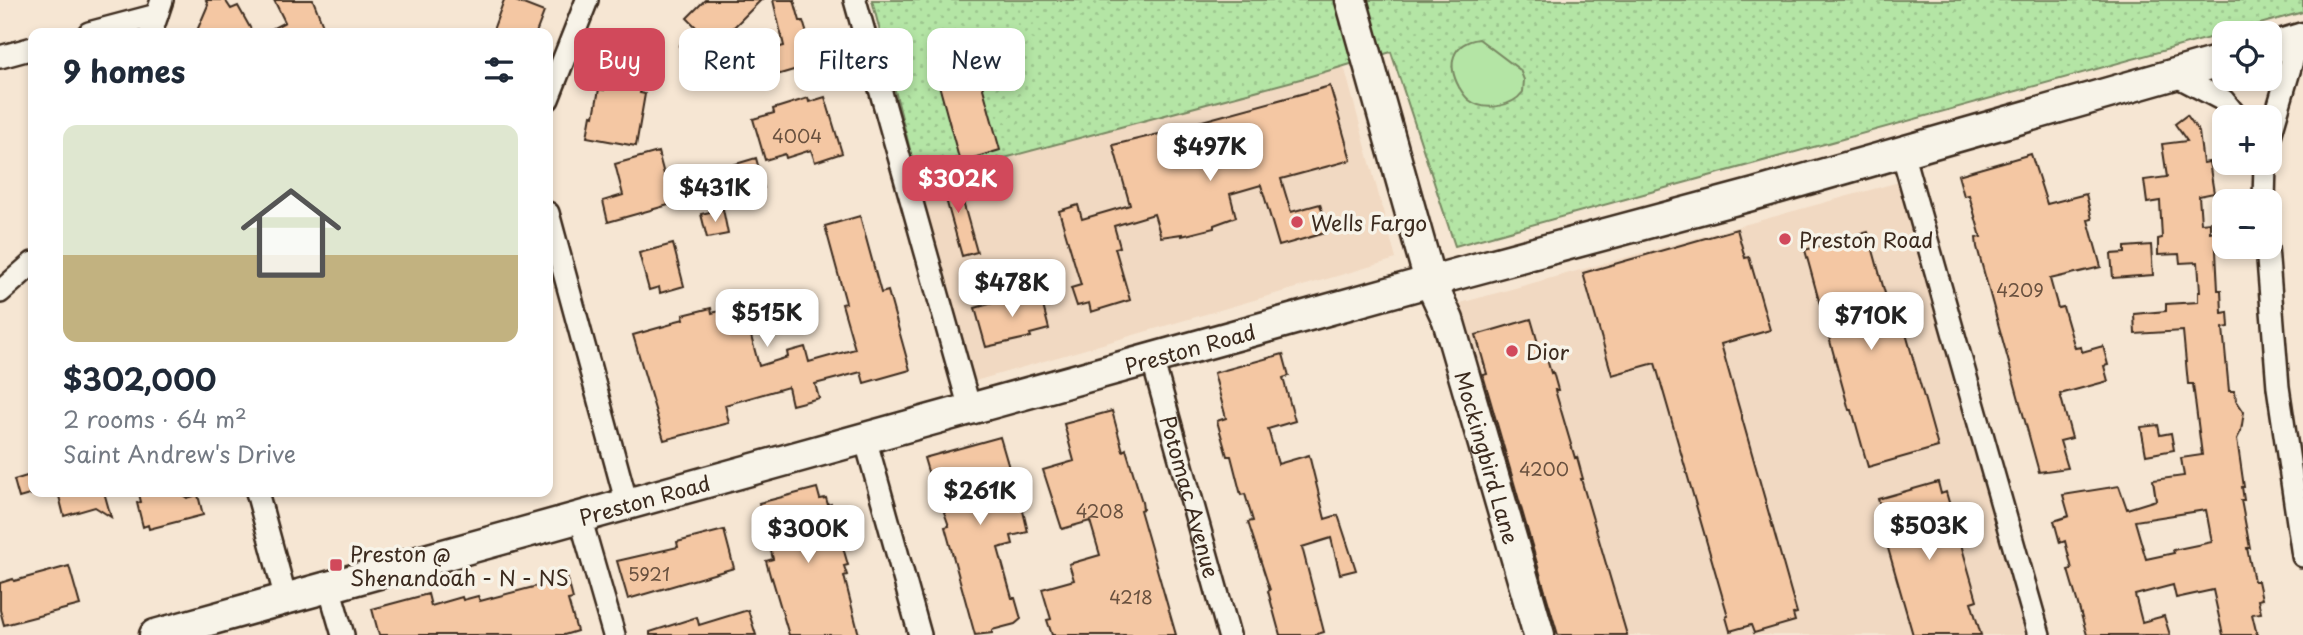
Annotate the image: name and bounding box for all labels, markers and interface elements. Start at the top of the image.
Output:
map controls [2212,21,2282,259]
button: locate [2212,21,2282,91]
chip: Buy [574,28,665,91]
chip: Rent [679,28,780,91]
chip: Filters [794,28,913,91]
chip: New [927,28,1025,91]
text: 9 homes [63,48,185,93]
icon: filters [480,51,518,89]
button: + [2212,105,2282,175]
house number: 4004 [772,122,822,149]
pin: $497K [1161,124,1259,183]
text: $497K [1173,128,1247,163]
pin: $302K [909,156,1007,215]
text: $302K [918,160,998,195]
pin: $431K [666,164,764,224]
text: $431K [679,169,751,204]
icon: home [228,170,354,296]
button: − [2212,189,2282,259]
place label: Wells Fargo [1311,206,1427,238]
marker: Wells Fargo [1289,214,1305,230]
place label: Preston Road [1799,223,1933,255]
marker: Preston Road [1777,231,1793,247]
pin: $478K [963,260,1061,319]
text: $478K [975,264,1049,299]
house number: 4209 [1996,276,2044,303]
pin: $515K [718,290,816,349]
pin: $710K [1822,292,1920,352]
text: $515K [732,294,802,329]
text: $710K [1835,297,1907,332]
street label: Preston Road [1121,315,1259,381]
place label: Dior [1526,335,1570,367]
marker: Dior [1504,343,1520,359]
text: $302,000 [63,356,217,401]
street label: Mockingbird Lane [1448,367,1528,548]
text: 2 rooms · 64 m² [63,401,247,436]
street label: Potomac Avenue [1153,412,1228,582]
text: Saint Andrew's Drive [63,436,296,471]
house number: 4200 [1519,455,1569,482]
street label: Preston Road [575,466,714,533]
pin: $261K [931,468,1029,527]
text: $261K [944,472,1016,507]
house number: 4208 [1076,497,1124,524]
pin: $503K [1880,503,1978,562]
pin: $300K [759,505,857,565]
text: $503K [1890,507,1968,542]
text: $300K [767,510,849,545]
place label: Preston @ Shenandoah - N - NS [350,537,569,593]
marker: Preston @ Shenandoah - N - NS [328,557,344,573]
house number: 5921 [628,560,670,587]
house number: 4218 [1109,583,1153,610]

